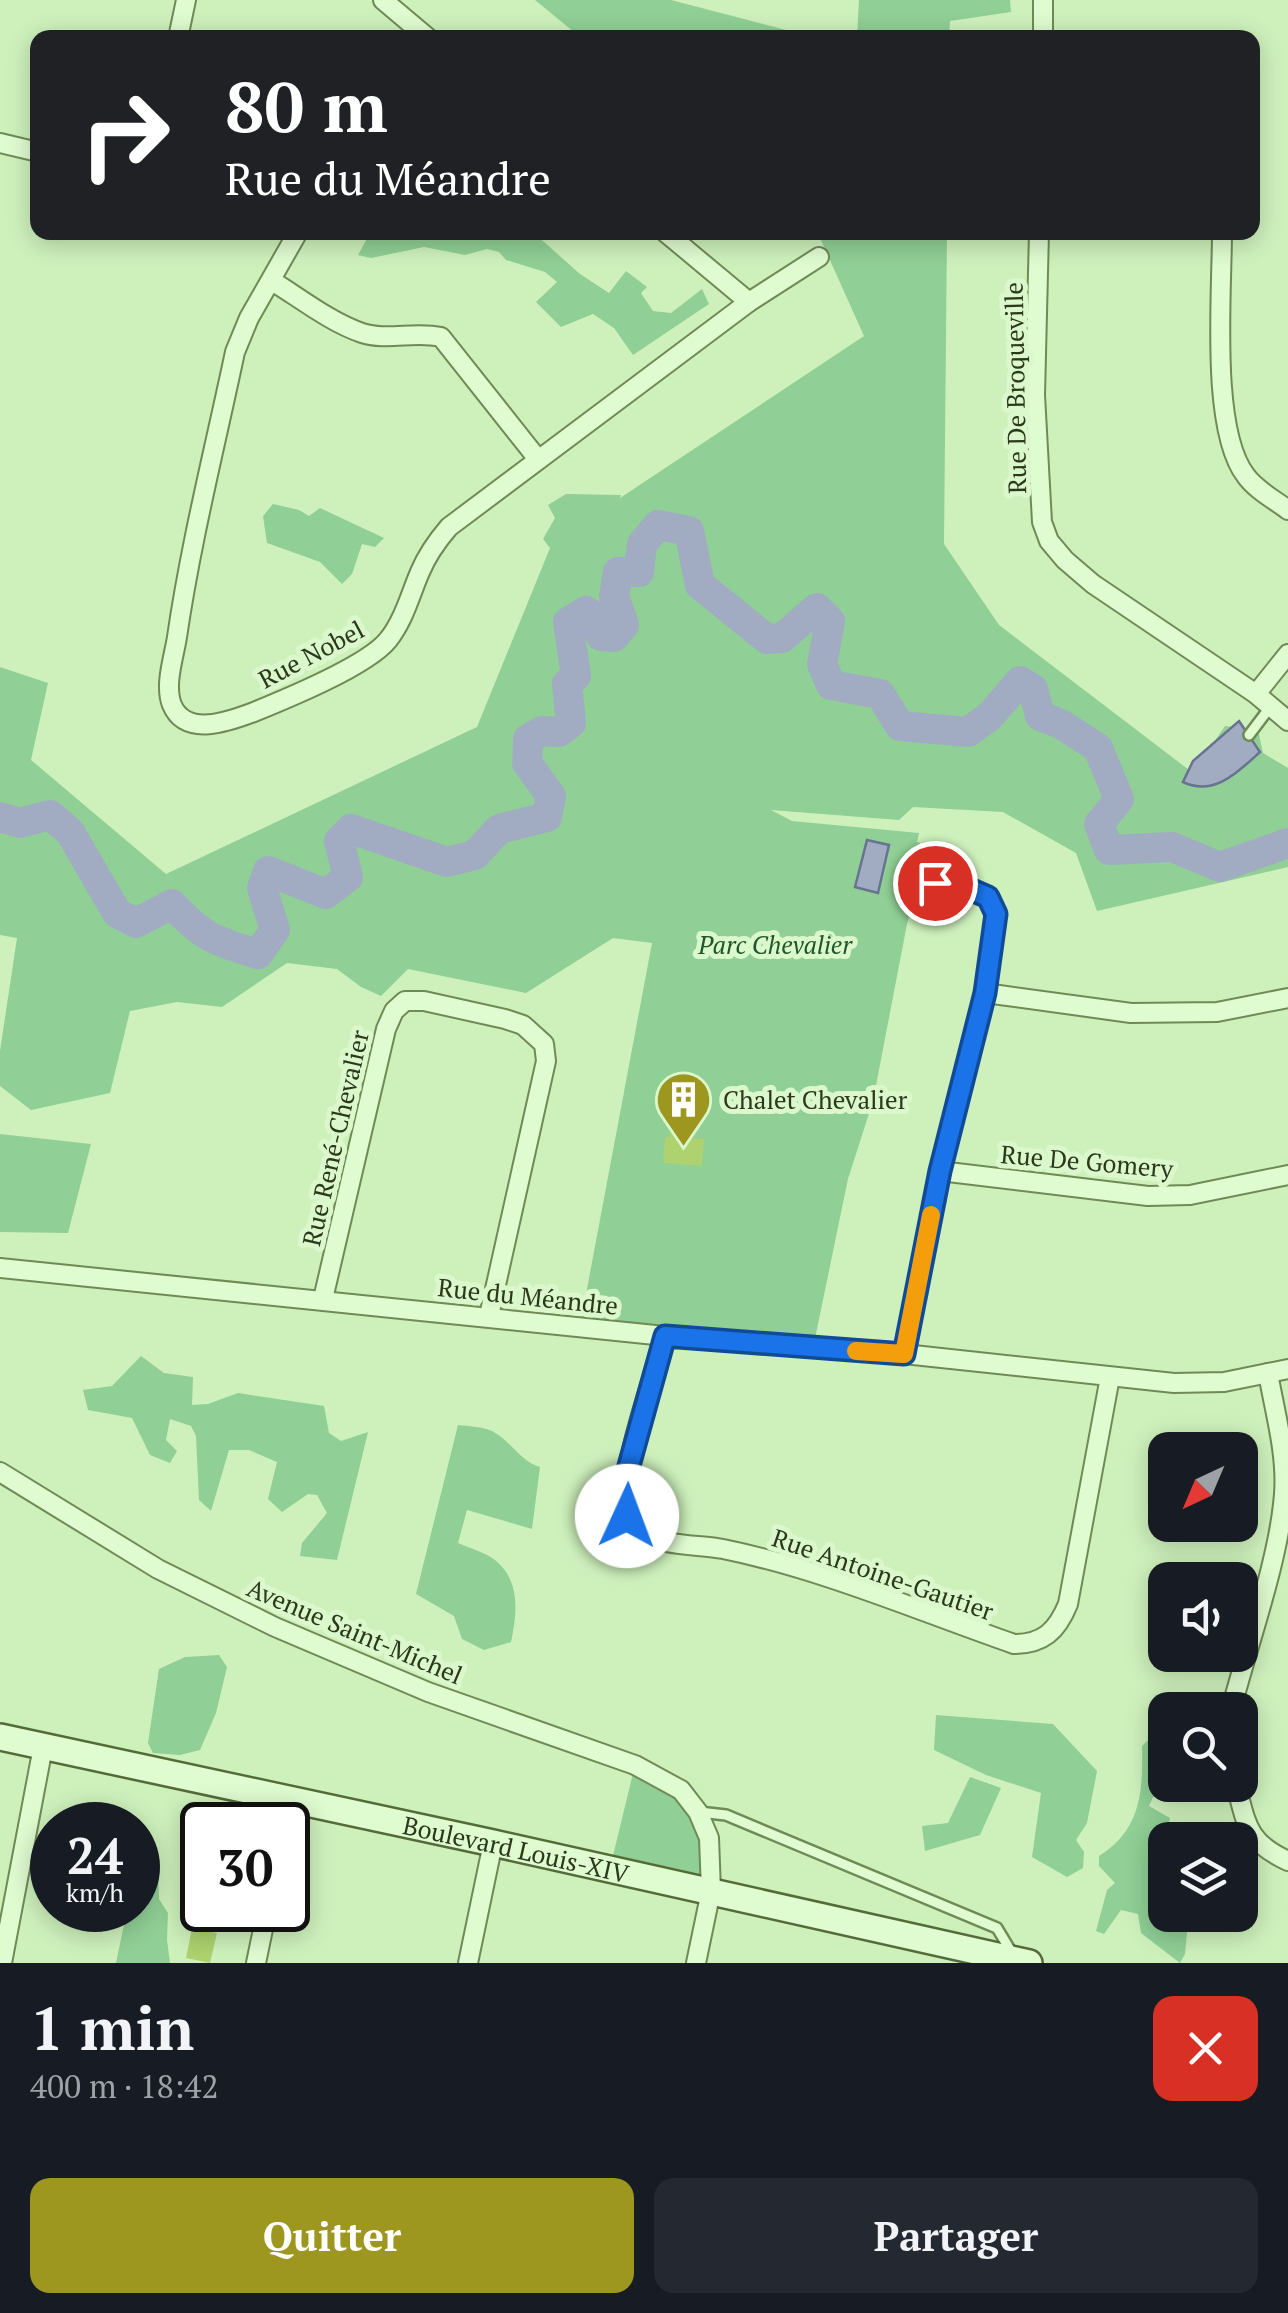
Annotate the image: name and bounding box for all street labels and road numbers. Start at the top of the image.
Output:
street label: Rue De Broqueville [997,282,1033,494]
street label: Rue Nobel [253,612,369,696]
street label: Rue René-Chevalier [294,1027,376,1249]
street label: Rue De Gomery [999,1137,1175,1185]
street label: Rue du Méandre [436,1270,620,1322]
street label: Rue Antoine-Gautier [768,1521,999,1628]
street label: Avenue Saint-Michel [242,1571,468,1691]
street label: Boulevard Louis-XIV [400,1808,633,1890]

